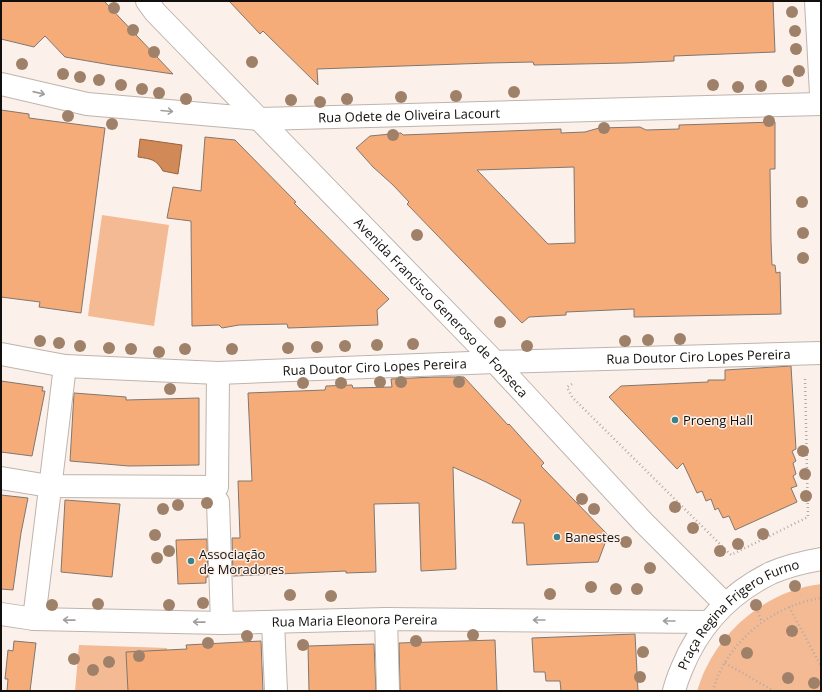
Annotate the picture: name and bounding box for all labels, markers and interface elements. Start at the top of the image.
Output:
one-way arrow [32,90,45,97]
street label: Rua Odete de Oliveira Lacourt [318,104,501,126]
one-way arrow [160,108,173,115]
street label: Avenida Francisco Generoso de Fonseca [350,214,532,401]
street label: Rua Doutor Ciro Lopes Pereira [606,345,791,368]
street label: Rua Doutor Ciro Lopes Pereira [282,354,467,379]
place label: Proeng Hall [683,411,753,429]
marker: Proeng Hall [670,415,680,425]
place label: Banestes [565,528,620,546]
marker: Banestes [552,532,562,542]
place label: Associação de Moradores [199,545,284,578]
street label: Praça Regina Frigero Furno [673,555,801,673]
marker: Associação de Moradores [186,556,196,566]
street label: Rua Maria Eleonora Pereira [271,610,438,631]
one-way arrow [63,616,76,624]
one-way arrow [533,616,546,624]
one-way arrow [663,617,676,625]
one-way arrow [193,619,206,626]

